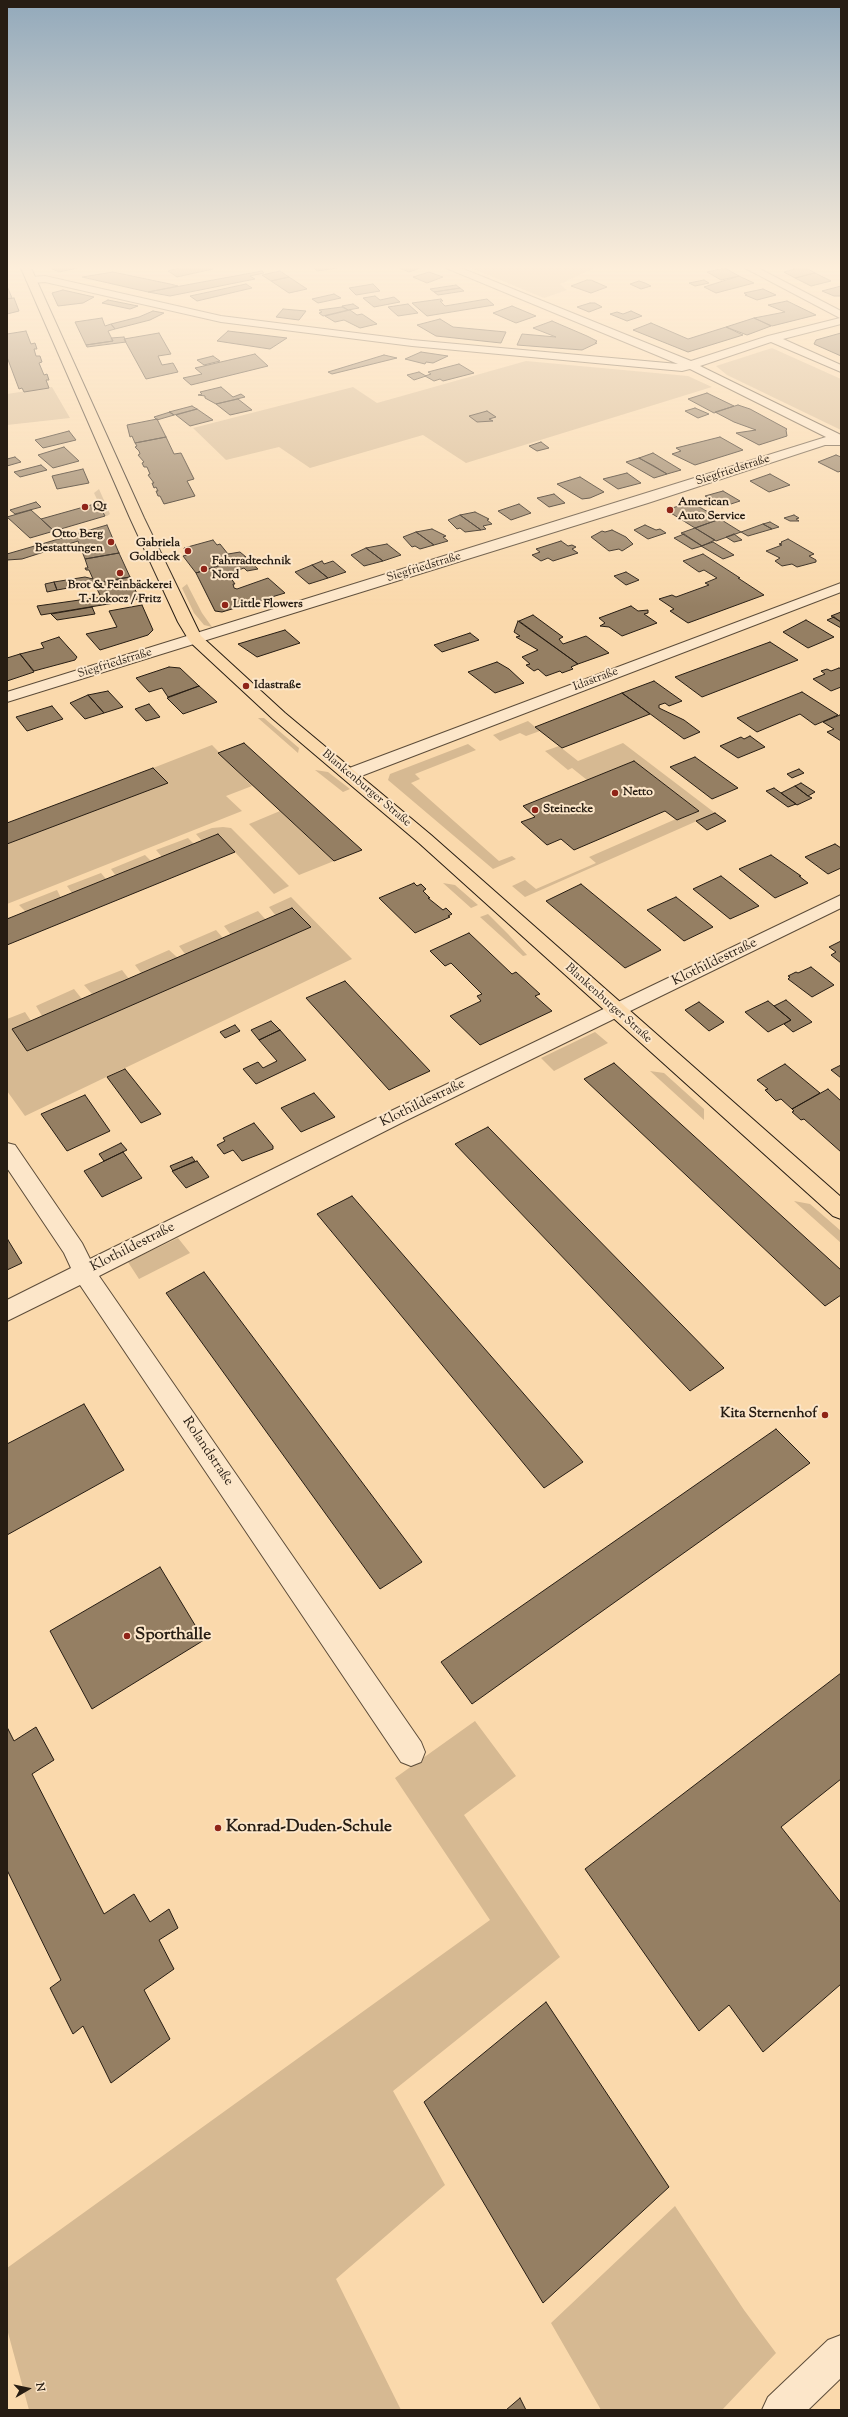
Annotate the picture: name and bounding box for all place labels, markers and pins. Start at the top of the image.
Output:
place label: American Auto Service [678,496,745,524]
place label: Q1 [93,500,107,514]
marker: Q1 [80,502,90,512]
marker: American Auto Service [665,505,675,515]
place label: Otto Berg Bestattungen [35,528,103,556]
marker: Otto Berg Bestattungen [106,537,116,547]
place label: Gabriela Goldbeck [130,537,180,565]
marker: Gabriela Goldbeck [183,546,193,556]
place label: Fahrradtechnik Nord [212,555,291,583]
marker: Fahrradtechnik Nord [199,564,209,574]
marker: Brot & Feinbäckerei T. Lokocz / Fritz [115,568,125,578]
place label: Brot & Feinbäckerei T. Lokocz / Fritz [68,579,172,607]
place label: Little Flowers [233,598,303,612]
marker: Little Flowers [220,600,230,610]
place label: Idastraße [254,679,301,693]
marker: Idastraße [241,681,251,691]
place label: Netto [623,786,653,800]
marker: Netto [610,788,620,798]
place label: Steinecke [543,803,593,817]
marker: Steinecke [530,805,540,815]
place label: Kita Sternenhof [720,1407,817,1423]
marker: Kita Sternenhof [820,1410,830,1420]
place label: Sporthalle [135,1626,211,1646]
marker: Sporthalle [122,1631,132,1641]
place label: Konrad-Duden-Schule [226,1818,392,1838]
marker: Konrad-Duden-Schule [213,1823,223,1833]

